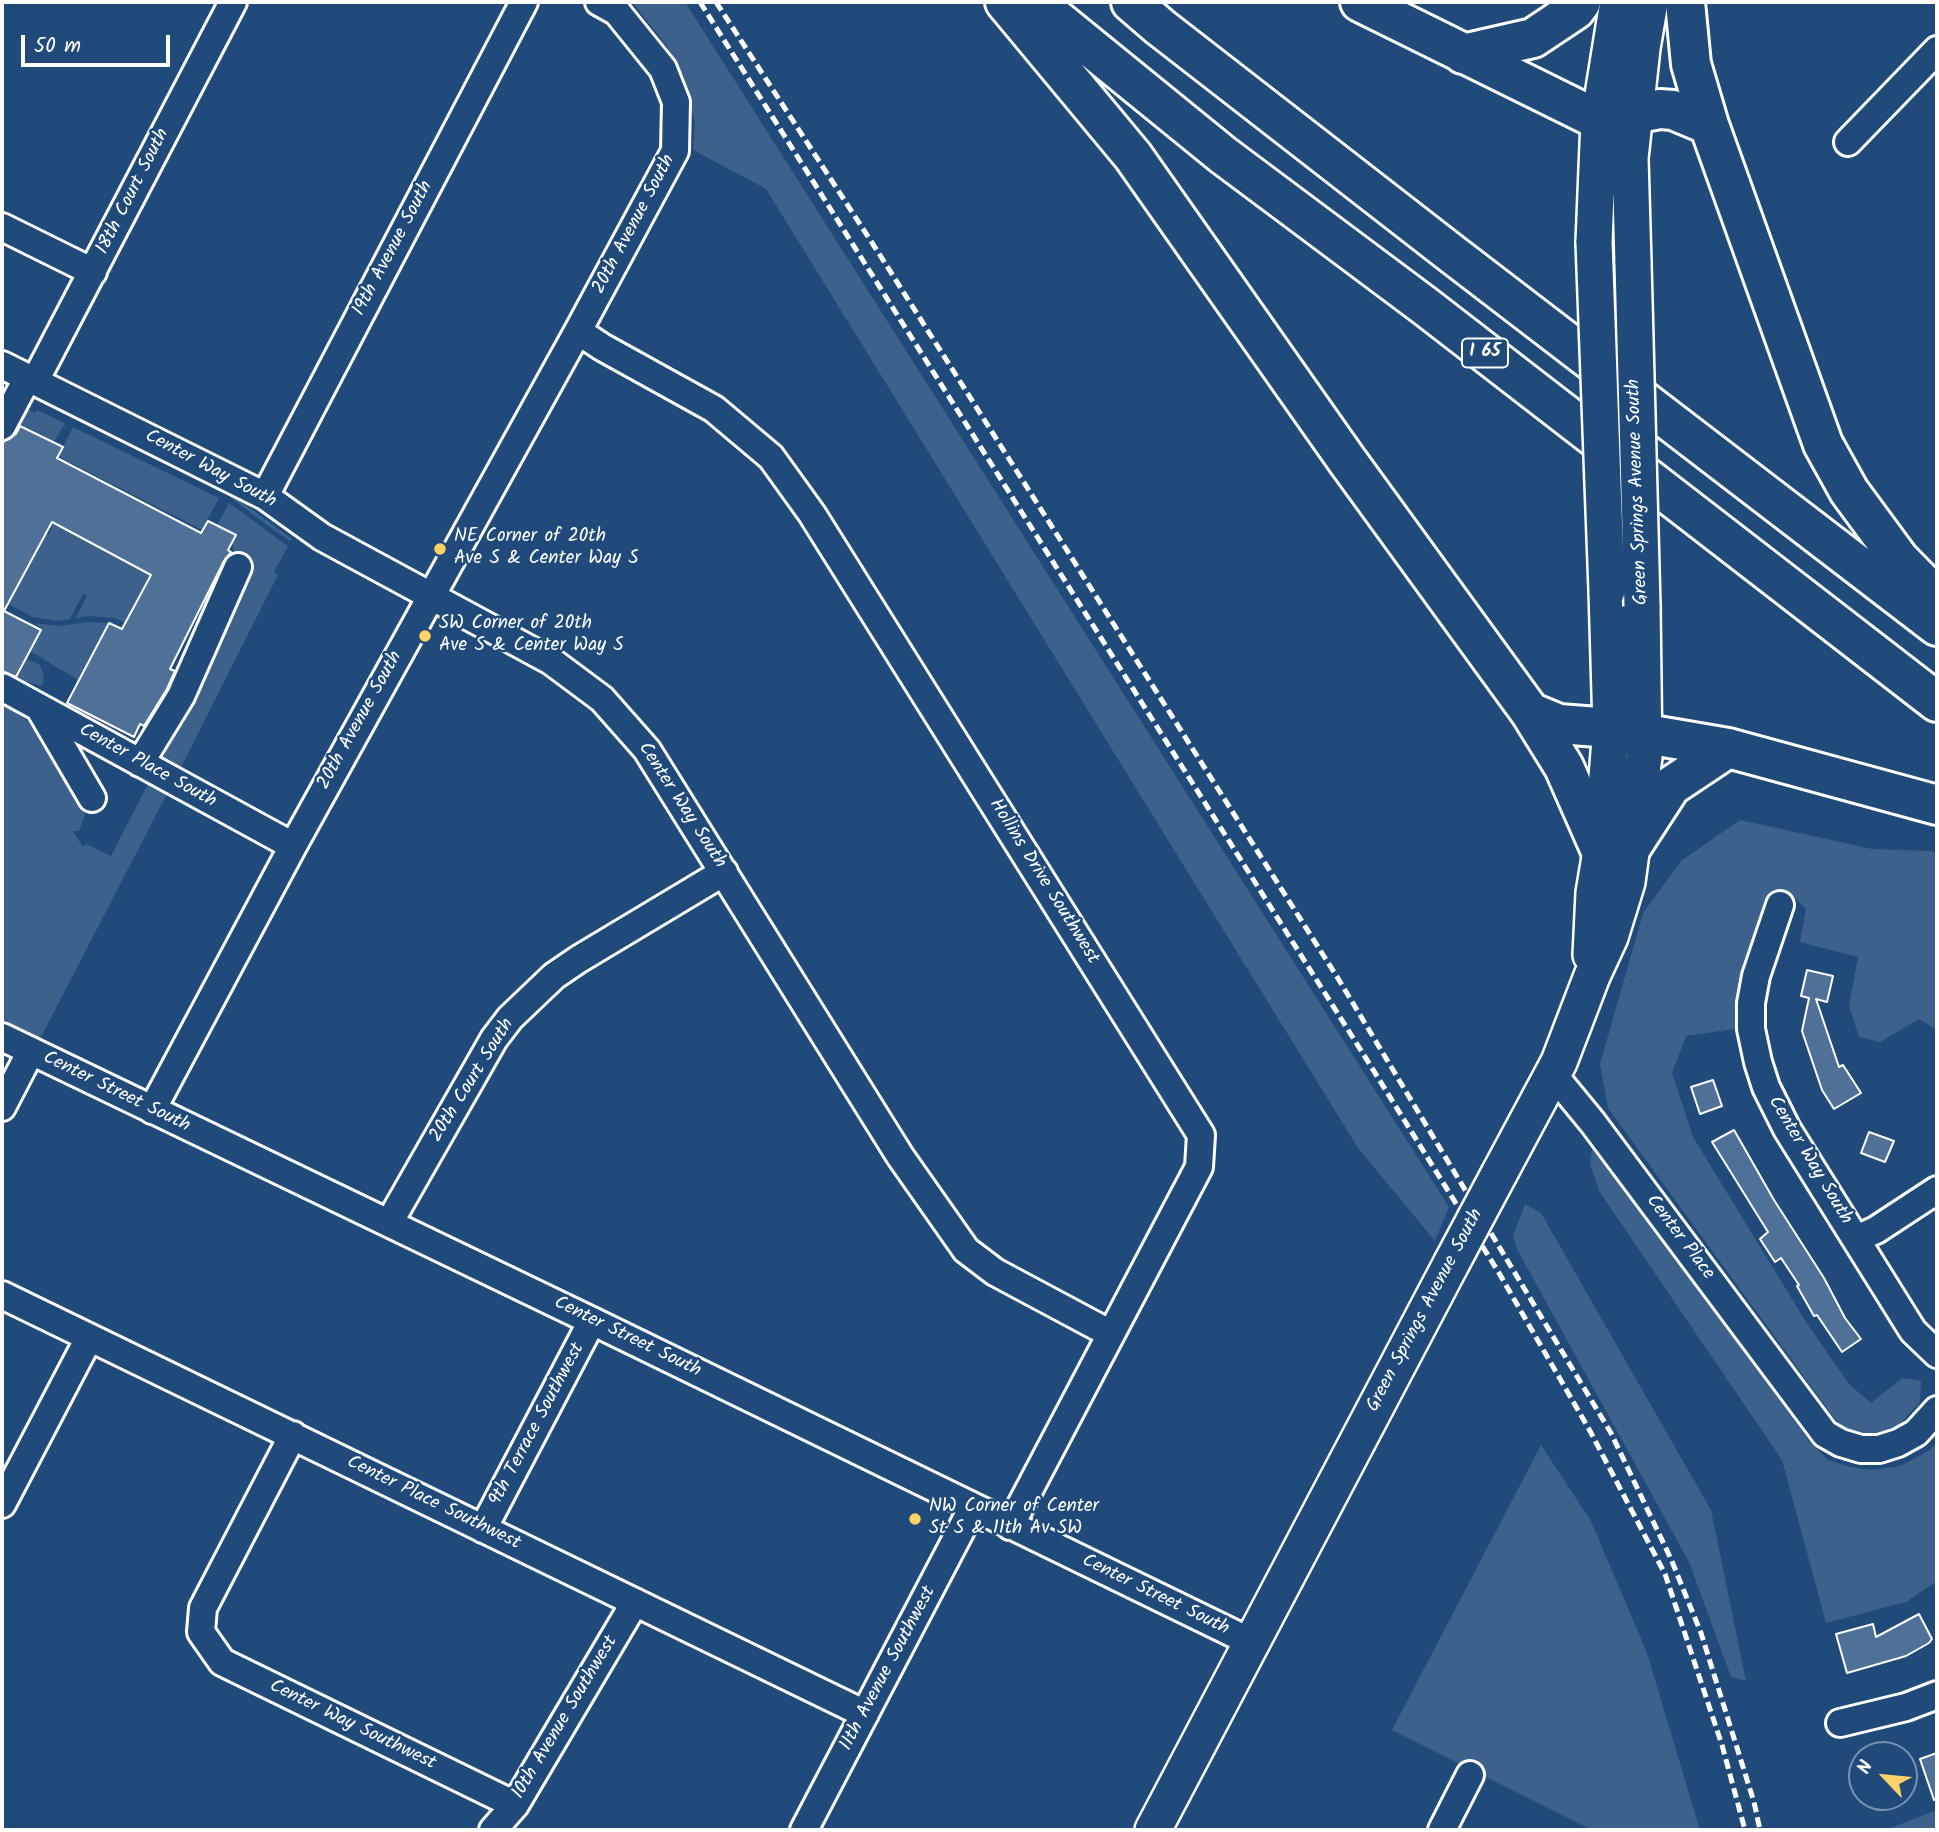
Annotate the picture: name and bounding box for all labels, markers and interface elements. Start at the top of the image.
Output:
scale bar [24,21,173,65]
text: 50 m [34,30,81,63]
street label: 18th Court South [92,125,176,259]
street label: 20th Avenue South [589,151,681,299]
street label: 19th Avenue South [349,178,439,320]
road number: I 65 [1462,338,1508,368]
street label: Green Springs Avenue South [1624,378,1654,606]
street label: Center Way South [140,426,280,514]
place label: NE Corner of 20th Ave S & Center Way S [454,527,639,571]
marker: NE Corner of 20th Ave S & Center Way S [432,541,448,557]
place label: SW Corner of 20th Ave S & Center Way S [439,614,624,658]
marker: SW Corner of 20th Ave S & Center Way S [417,628,433,644]
street label: 20th Avenue South [314,648,408,794]
street label: Center Place South [74,720,220,814]
street label: Center Way South [632,739,730,873]
street label: Hollins Drive Southwest [983,795,1103,969]
street label: 20th Court South [426,1015,520,1147]
street label: Center Street South [39,1047,193,1139]
street label: Center Way South [1762,1093,1856,1229]
street label: Center Place [1640,1191,1718,1285]
street label: Green Springs Avenue South [1363,1206,1489,1416]
street label: Center Street South [550,1292,704,1384]
street label: 9th Terrace Southwest [485,1340,591,1510]
street label: Center Place Southwest [342,1452,524,1556]
place label: NW Corner of Center St S & 11th Av SW [929,1497,1099,1541]
marker: NW Corner of Center St S & 11th Av SW [907,1511,923,1527]
street label: Center Street South [1078,1550,1232,1642]
street label: 11th Avenue Southwest [836,1583,942,1755]
street label: 10th Avenue Southwest [508,1632,624,1804]
street label: Center Way Southwest [265,1676,439,1776]
north arrow [1848,1741,1918,1811]
text: N [1850,1756,1882,1780]

